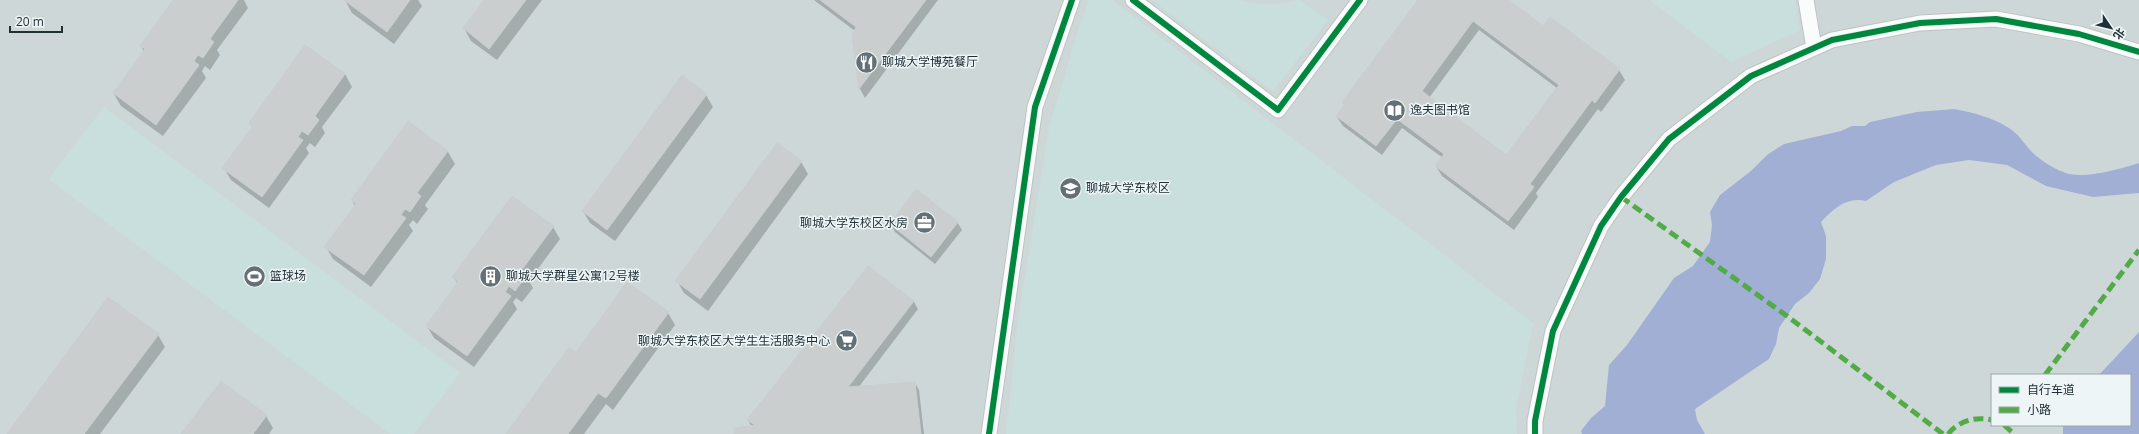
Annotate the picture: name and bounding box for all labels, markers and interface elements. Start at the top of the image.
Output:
scale bar [10,8,62,34]
north arrow [2091,8,2131,48]
text: 20 m [16,13,44,30]
text: 北 [2110,25,2129,43]
restaurant icon: 聊城大学博苑餐厅 [854,49,880,75]
place label: 聊城大学博苑餐厅 [882,53,978,70]
library icon: 逸夫图书馆 [1381,97,1407,123]
place label: 逸夫图书馆 [1410,101,1470,118]
school or university icon: 聊城大学东校区 [1057,175,1083,201]
place label: 聊城大学东校区 [1086,179,1170,196]
office icon: 聊城大学东校区水房 [911,210,937,236]
place label: 聊城大学东校区水房 [800,214,908,231]
sports icon: 篮球场 [242,263,268,289]
building icon: 聊城大学群星公寓12号楼 [477,263,503,289]
place label: 篮球场 [270,267,306,284]
place label: 聊城大学群星公寓12号楼 [506,267,640,284]
supermarket icon: 聊城大学东校区大学生生活服务中心 [833,328,859,354]
place label: 聊城大学东校区大学生生活服务中心 [638,332,830,349]
legend [1991,374,2131,426]
text: 自行车道 [2027,381,2075,398]
text: 小路 [2027,401,2051,418]

